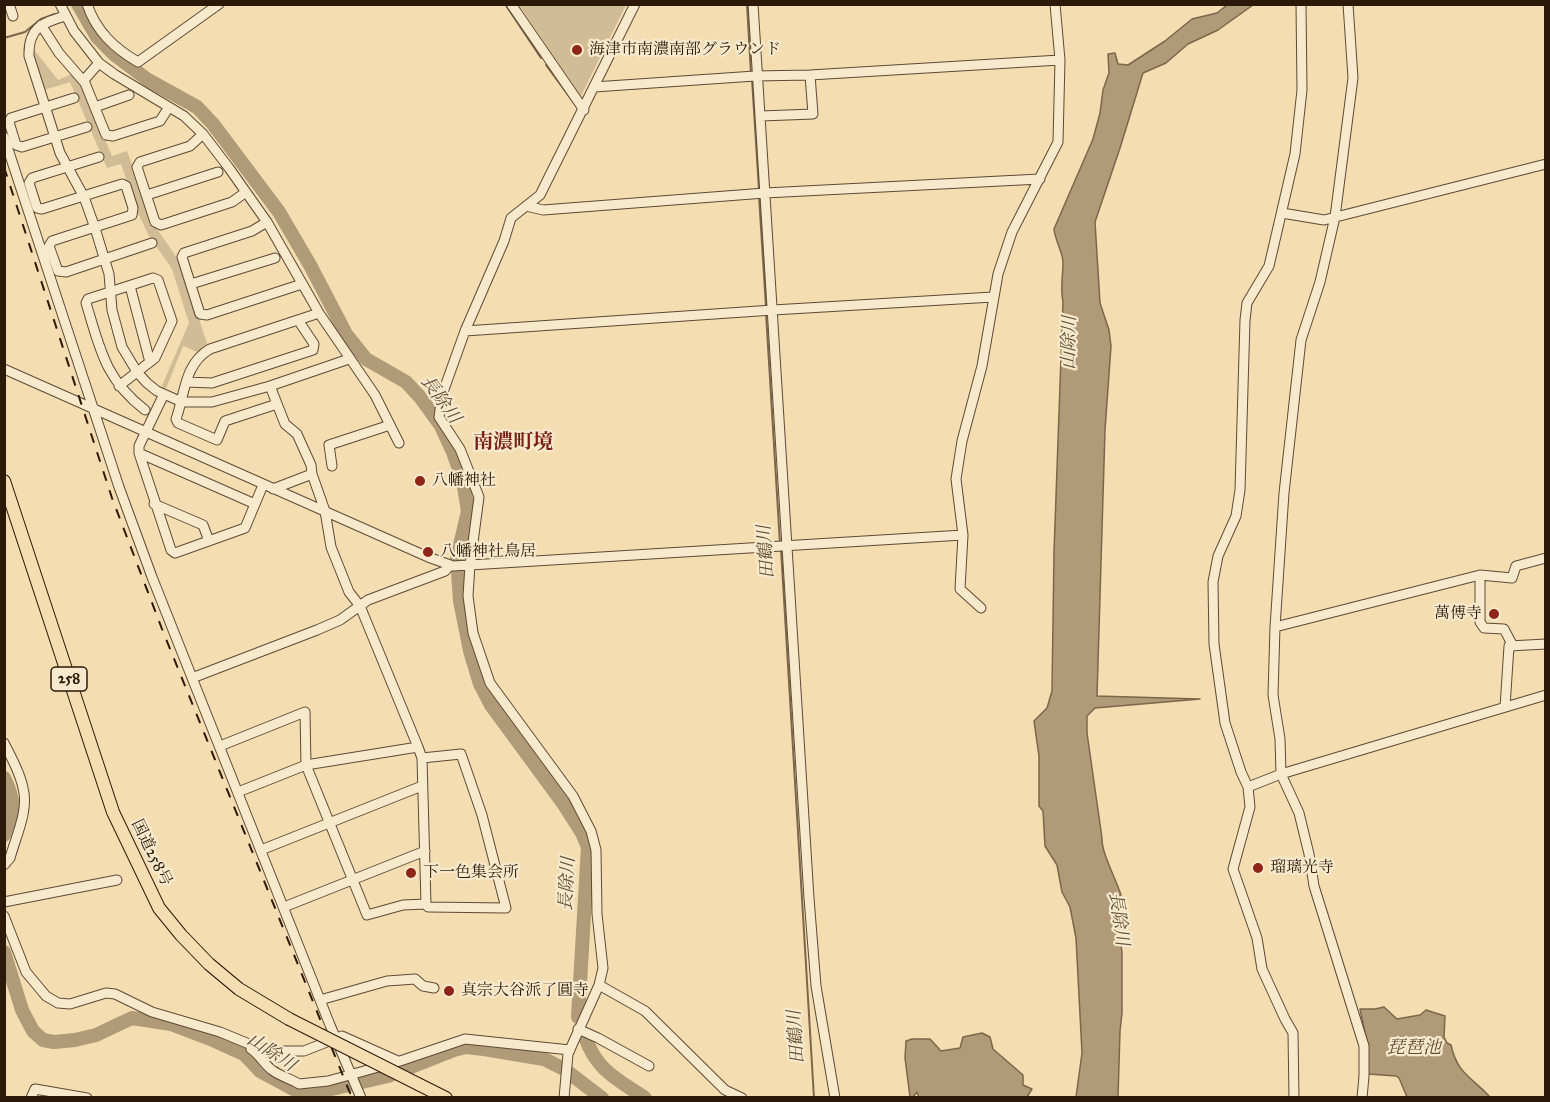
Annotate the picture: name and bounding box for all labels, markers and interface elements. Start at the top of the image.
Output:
place label: 海津市南濃南部グラウンド [589,40,781,60]
marker: 海津市南濃南部グラウンド [570,43,584,57]
water label: 山除川 [1059,316,1081,370]
water label: 長除川 [415,372,465,428]
district label: 南濃町境 [473,431,553,455]
place label: 八幡神社 [432,471,496,491]
marker: 八幡神社 [413,474,427,488]
water label: 田鶴川 [754,524,780,580]
place label: 八幡神社鳥居 [440,542,536,562]
marker: 八幡神社鳥居 [421,545,435,559]
place label: 萬傅寺 [1434,604,1482,624]
marker: 萬傅寺 [1487,607,1501,621]
road number: 258 [51,667,87,691]
street label: 国道258号 [127,817,175,889]
water label: 長除川 [556,856,580,912]
place label: 瑠璃光寺 [1270,858,1334,878]
marker: 瑠璃光寺 [1251,861,1265,875]
place label: 下一色集会所 [423,863,519,883]
marker: 下一色集会所 [404,866,418,880]
water label: 長除川 [1104,891,1132,947]
place label: 真宗大谷派了圓寺 [461,981,589,1001]
marker: 真宗大谷派了圓寺 [442,984,456,998]
water label: 田鶴川 [784,1009,810,1065]
water label: 山除川 [242,1029,300,1077]
water label: 琵琶池 [1387,1038,1441,1060]

